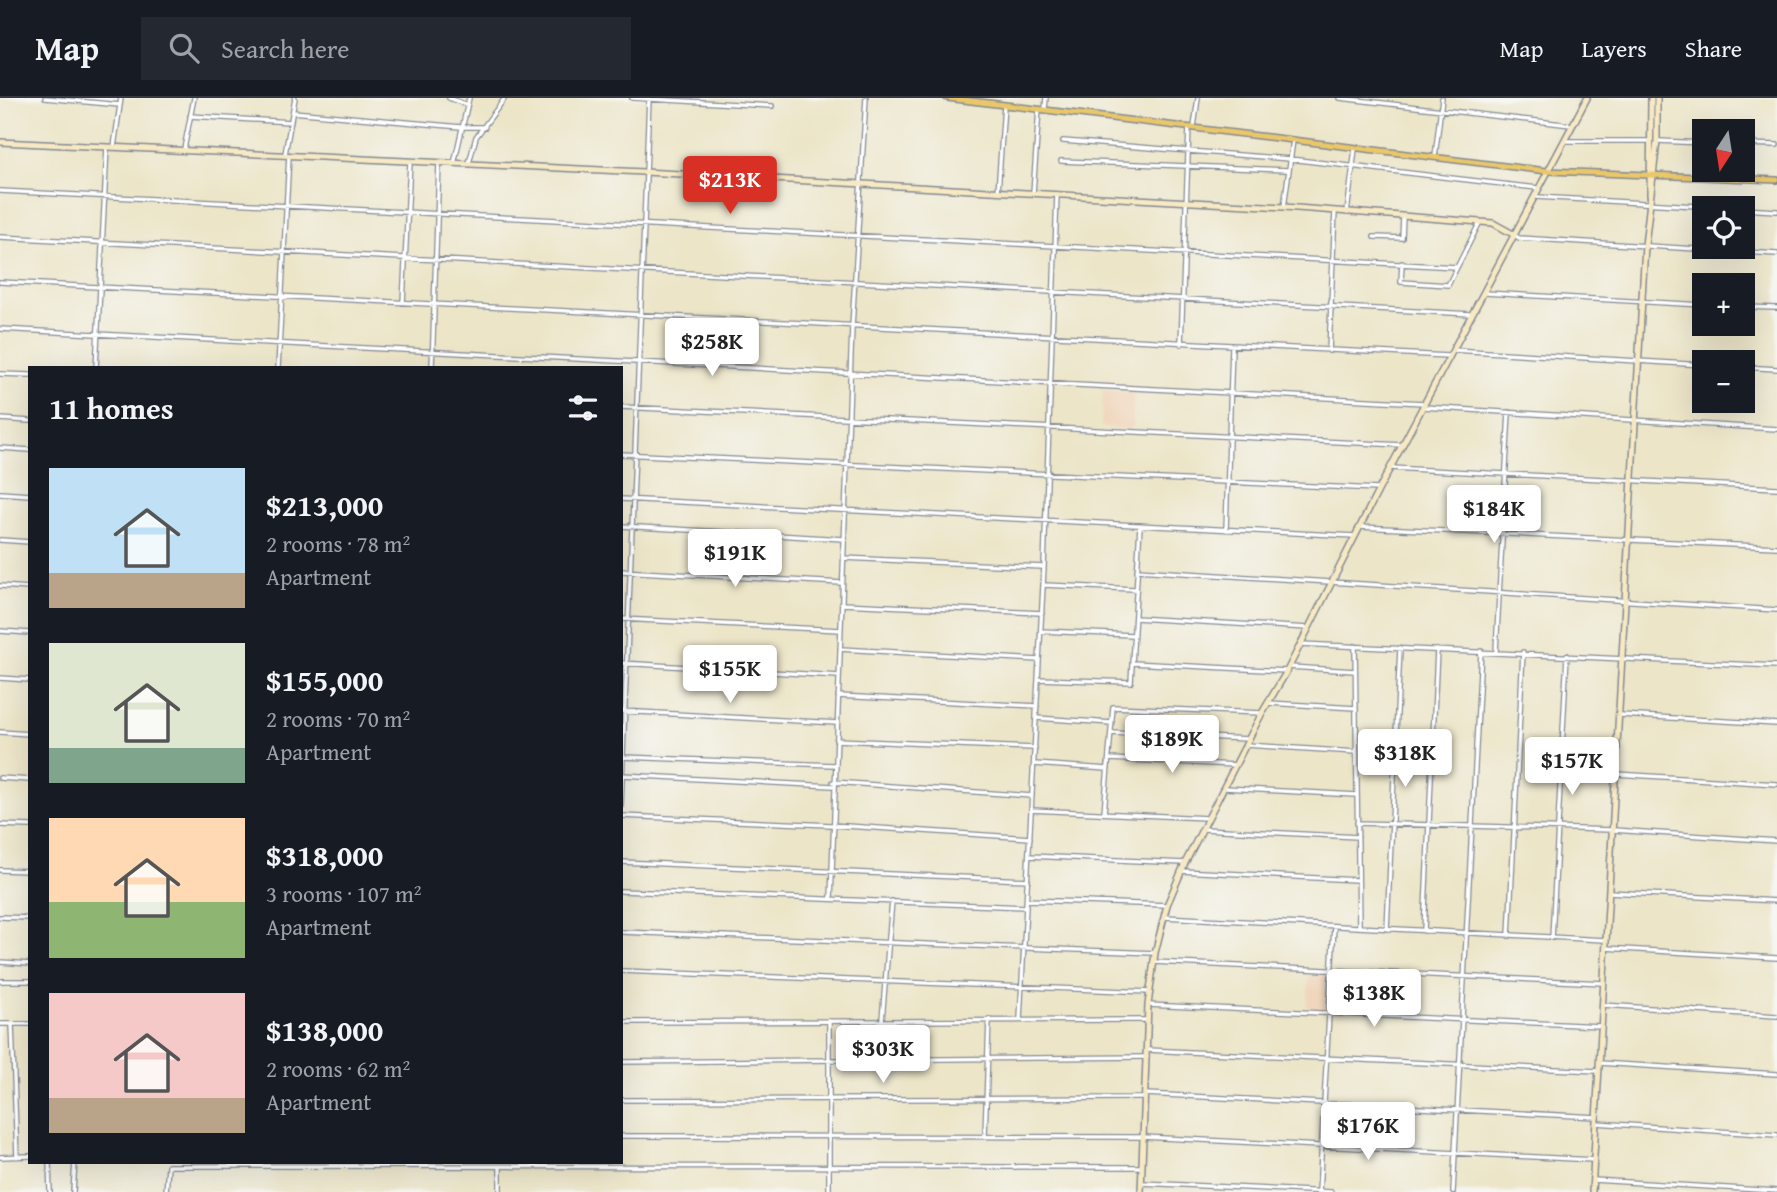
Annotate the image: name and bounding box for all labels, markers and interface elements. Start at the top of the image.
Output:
search box [141,17,631,80]
text: Map [35,24,99,72]
icon: search [165,29,203,67]
text: Search here [221,29,349,68]
text: Map [1500,31,1543,66]
text: Layers [1581,31,1647,66]
text: Share [1685,31,1742,66]
north arrow [1692,119,1755,182]
map controls [1692,119,1755,413]
pin: $213K [681,156,779,216]
text: $213K [699,162,761,195]
button: locate [1692,196,1755,259]
button: + [1692,273,1755,336]
pin: $258K [663,318,761,378]
text: $258K [681,324,743,357]
button: − [1692,350,1755,413]
text: 11 homes [49,386,174,430]
icon: filters [564,389,602,427]
text: $213,000 [266,483,383,527]
pin: $184K [1445,486,1543,545]
text: $184K [1463,491,1525,524]
icon: home [105,496,189,580]
text: 2 rooms · 78 m² [266,527,410,560]
pin: $191K [686,530,784,589]
text: $191K [704,535,766,568]
text: Apartment [266,560,371,593]
pin: $155K [681,646,779,705]
text: $155K [699,651,761,684]
text: $155,000 [266,658,383,702]
icon: home [105,671,189,755]
text: 2 rooms · 70 m² [266,702,410,735]
pin: $189K [1123,716,1221,775]
text: $189K [1141,721,1203,754]
pin: $318K [1356,730,1454,789]
text: Apartment [266,735,371,768]
text: $318K [1374,735,1436,768]
pin: $157K [1523,738,1621,797]
text: $157K [1541,743,1603,776]
text: $318,000 [266,833,383,877]
icon: home [105,846,189,930]
text: 3 rooms · 107 m² [266,877,421,910]
text: Apartment [266,910,371,943]
pin: $138K [1325,970,1423,1029]
text: $138K [1343,975,1405,1008]
text: $138,000 [266,1008,383,1052]
icon: home [105,1021,189,1105]
pin: $303K [834,1026,932,1085]
text: $303K [852,1031,914,1064]
text: 2 rooms · 62 m² [266,1052,410,1085]
text: Apartment [266,1085,371,1118]
pin: $176K [1319,1102,1417,1162]
text: $176K [1337,1108,1399,1141]

